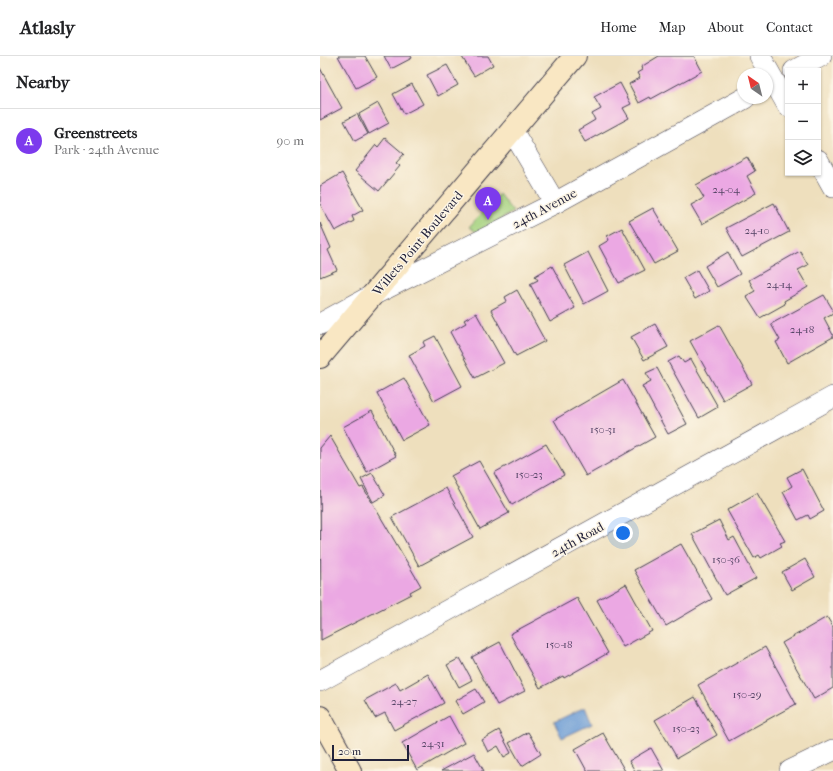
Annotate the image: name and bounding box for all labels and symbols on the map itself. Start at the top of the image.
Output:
north arrow [737,68,773,104]
house number: 24-04 [712,183,740,196]
street label: 24th Avenue [509,185,580,232]
street label: Willets Point Boulevard [369,187,466,299]
pin: A [475,187,501,220]
house number: 24-10 [745,224,769,237]
house number: 24-14 [766,278,792,291]
house number: 24-18 [790,323,814,336]
house number: 150-31 [590,423,616,436]
house number: 150-23 [515,468,543,481]
street label: 24th Road [548,518,607,560]
your location [613,523,633,543]
house number: 150-36 [712,553,740,566]
house number: 150-18 [546,638,572,651]
house number: 150-29 [733,688,762,701]
house number: 24-27 [391,695,417,708]
house number: 150-23 [672,722,700,735]
house number: 24-31 [421,737,445,750]
scale bar [332,743,409,762]

